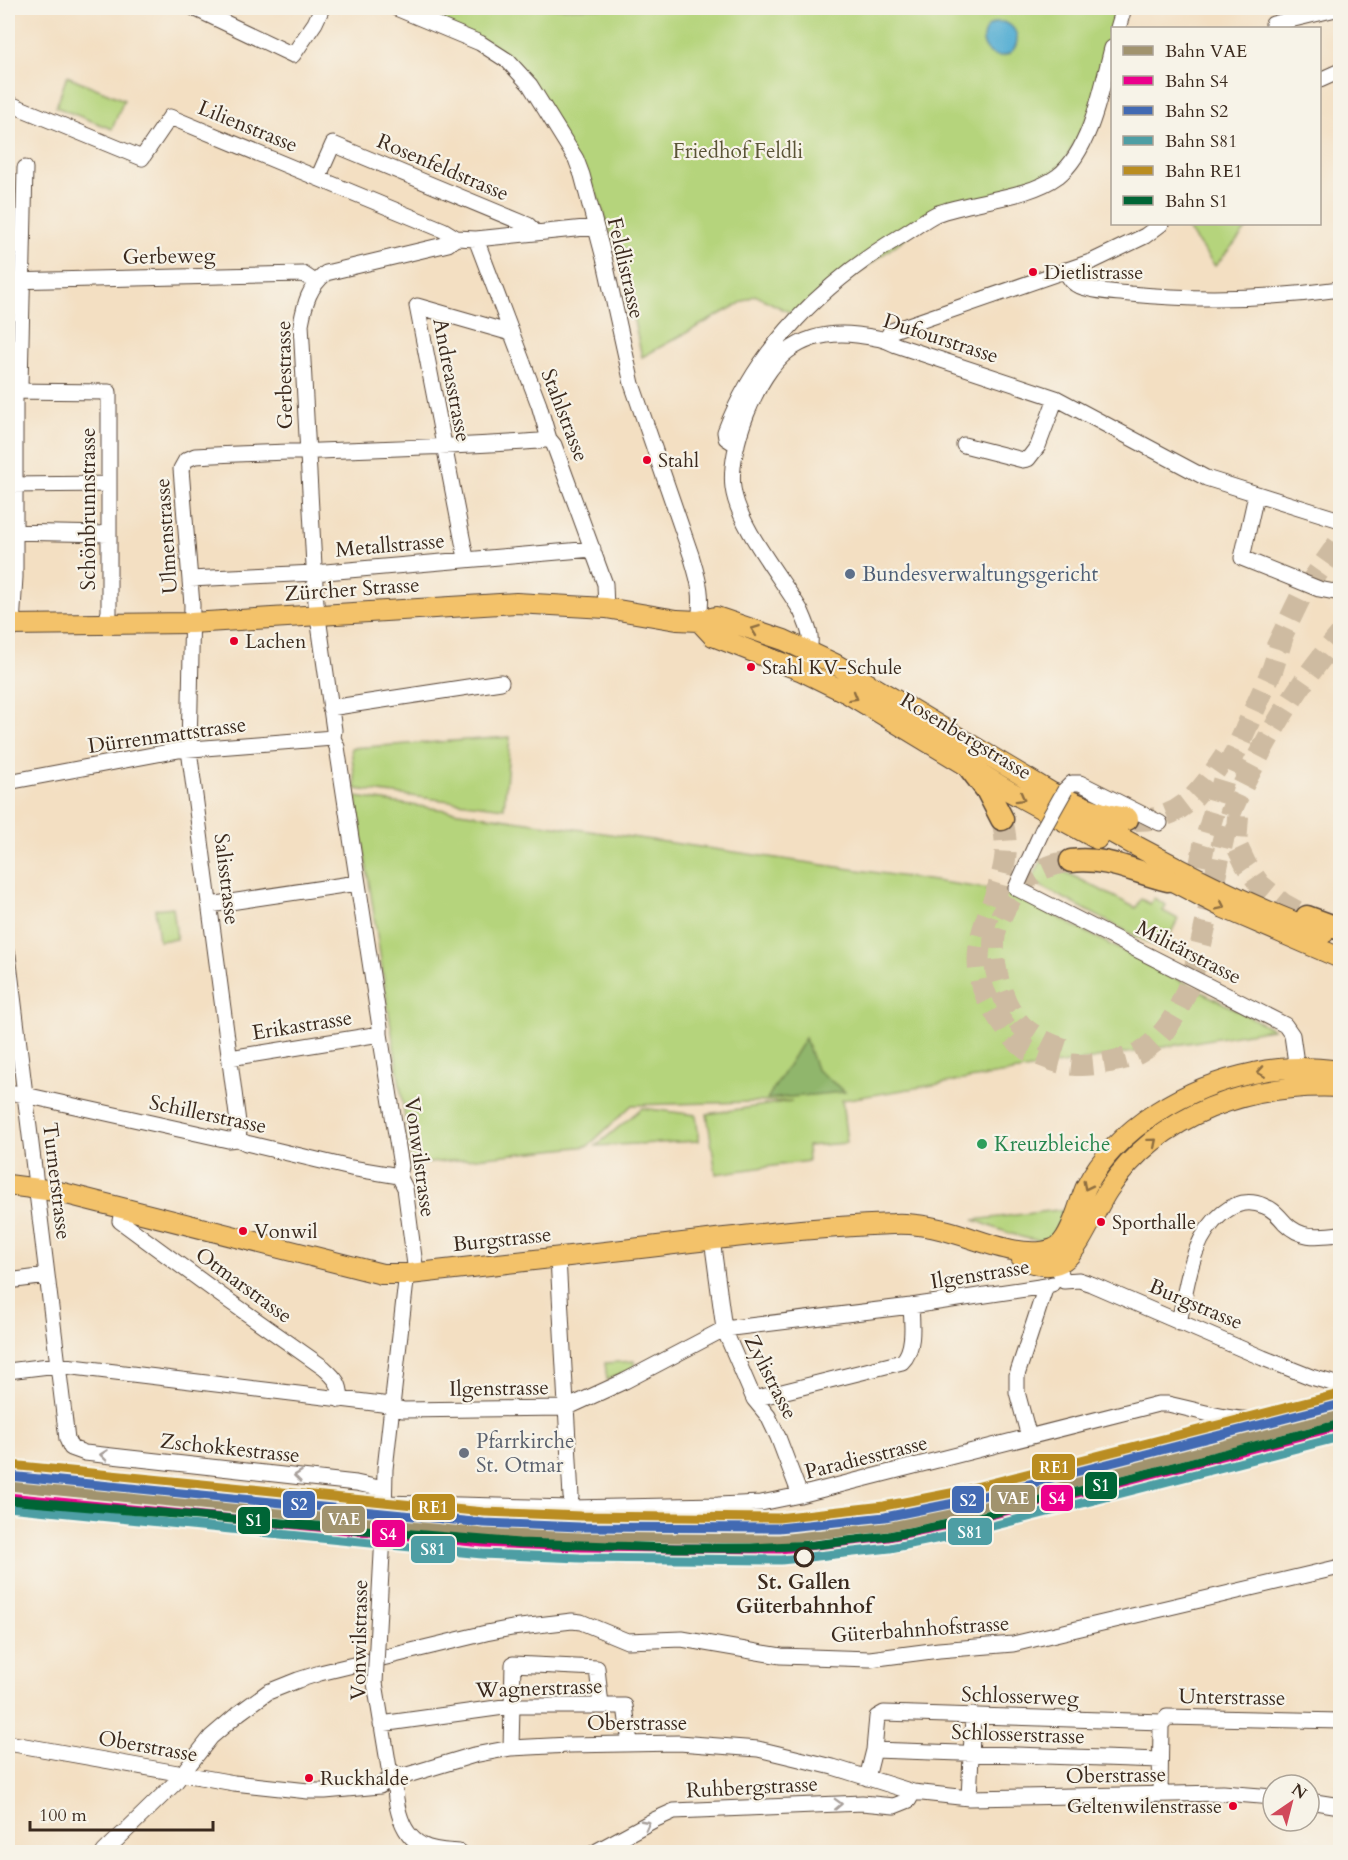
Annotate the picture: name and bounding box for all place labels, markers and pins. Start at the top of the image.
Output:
place label: Dietlistrasse [1044,259,1143,286]
marker: Dietlistrasse [1027,266,1039,278]
place label: Stahl [658,447,699,474]
marker: Stahl [641,454,653,466]
place label: Bundesverwaltungsgericht [862,560,1098,589]
marker: Bundesverwaltungsgericht [843,567,857,581]
place label: Lachen [245,628,307,655]
marker: Lachen [228,635,240,647]
place label: Stahl KV-Schule [762,654,902,681]
marker: Stahl KV-Schule [745,661,757,673]
place label: Kreuzbleiche [994,1130,1110,1159]
marker: Kreuzbleiche [975,1137,989,1151]
place label: Sporthalle [1112,1209,1196,1236]
marker: Sporthalle [1095,1216,1107,1228]
place label: Vonwil [254,1218,318,1245]
marker: Vonwil [237,1225,249,1237]
place label: Pfarrkirche St. Otmar [476,1427,575,1480]
marker: Pfarrkirche St. Otmar [457,1446,471,1460]
marker: St. Gallen Güterbahnhof [794,1547,814,1567]
place label: St. Gallen Güterbahnhof [736,1568,876,1621]
place label: Ruckhalde [320,1765,409,1792]
marker: Ruckhalde [303,1772,315,1784]
place label: Geltenwilenstrasse [1067,1793,1222,1820]
marker: Geltenwilenstrasse [1227,1800,1239,1812]

